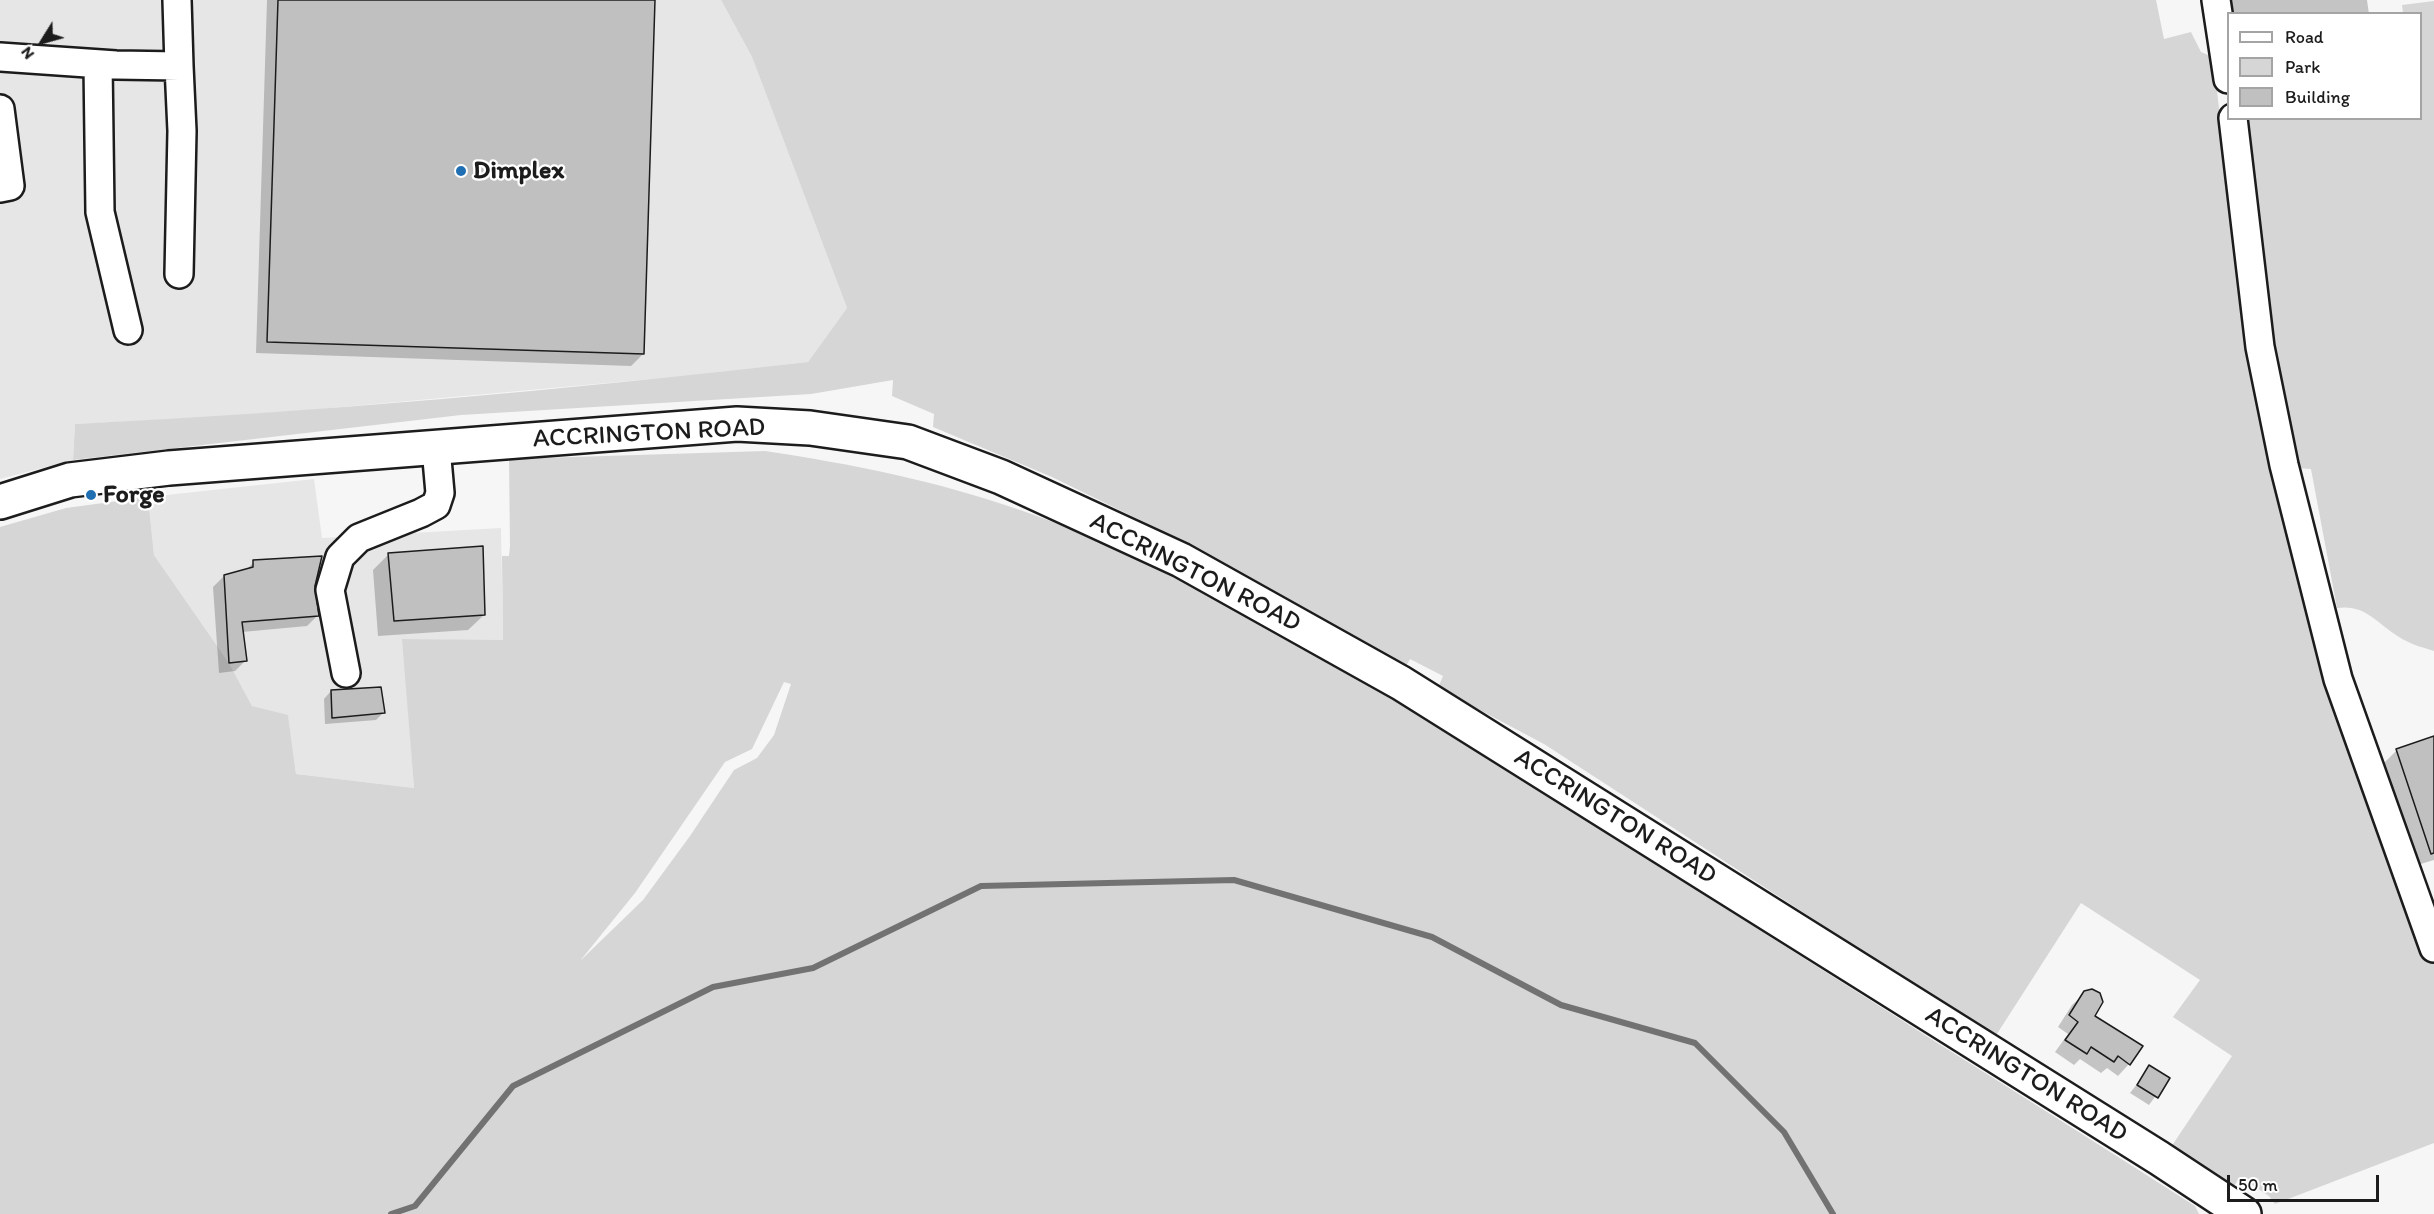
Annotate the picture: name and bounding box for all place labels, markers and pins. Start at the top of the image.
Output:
place label: Dimplex [473,155,564,187]
marker: Dimplex [454,164,468,178]
place label: Forge [103,479,165,511]
marker: Forge [84,488,98,502]

